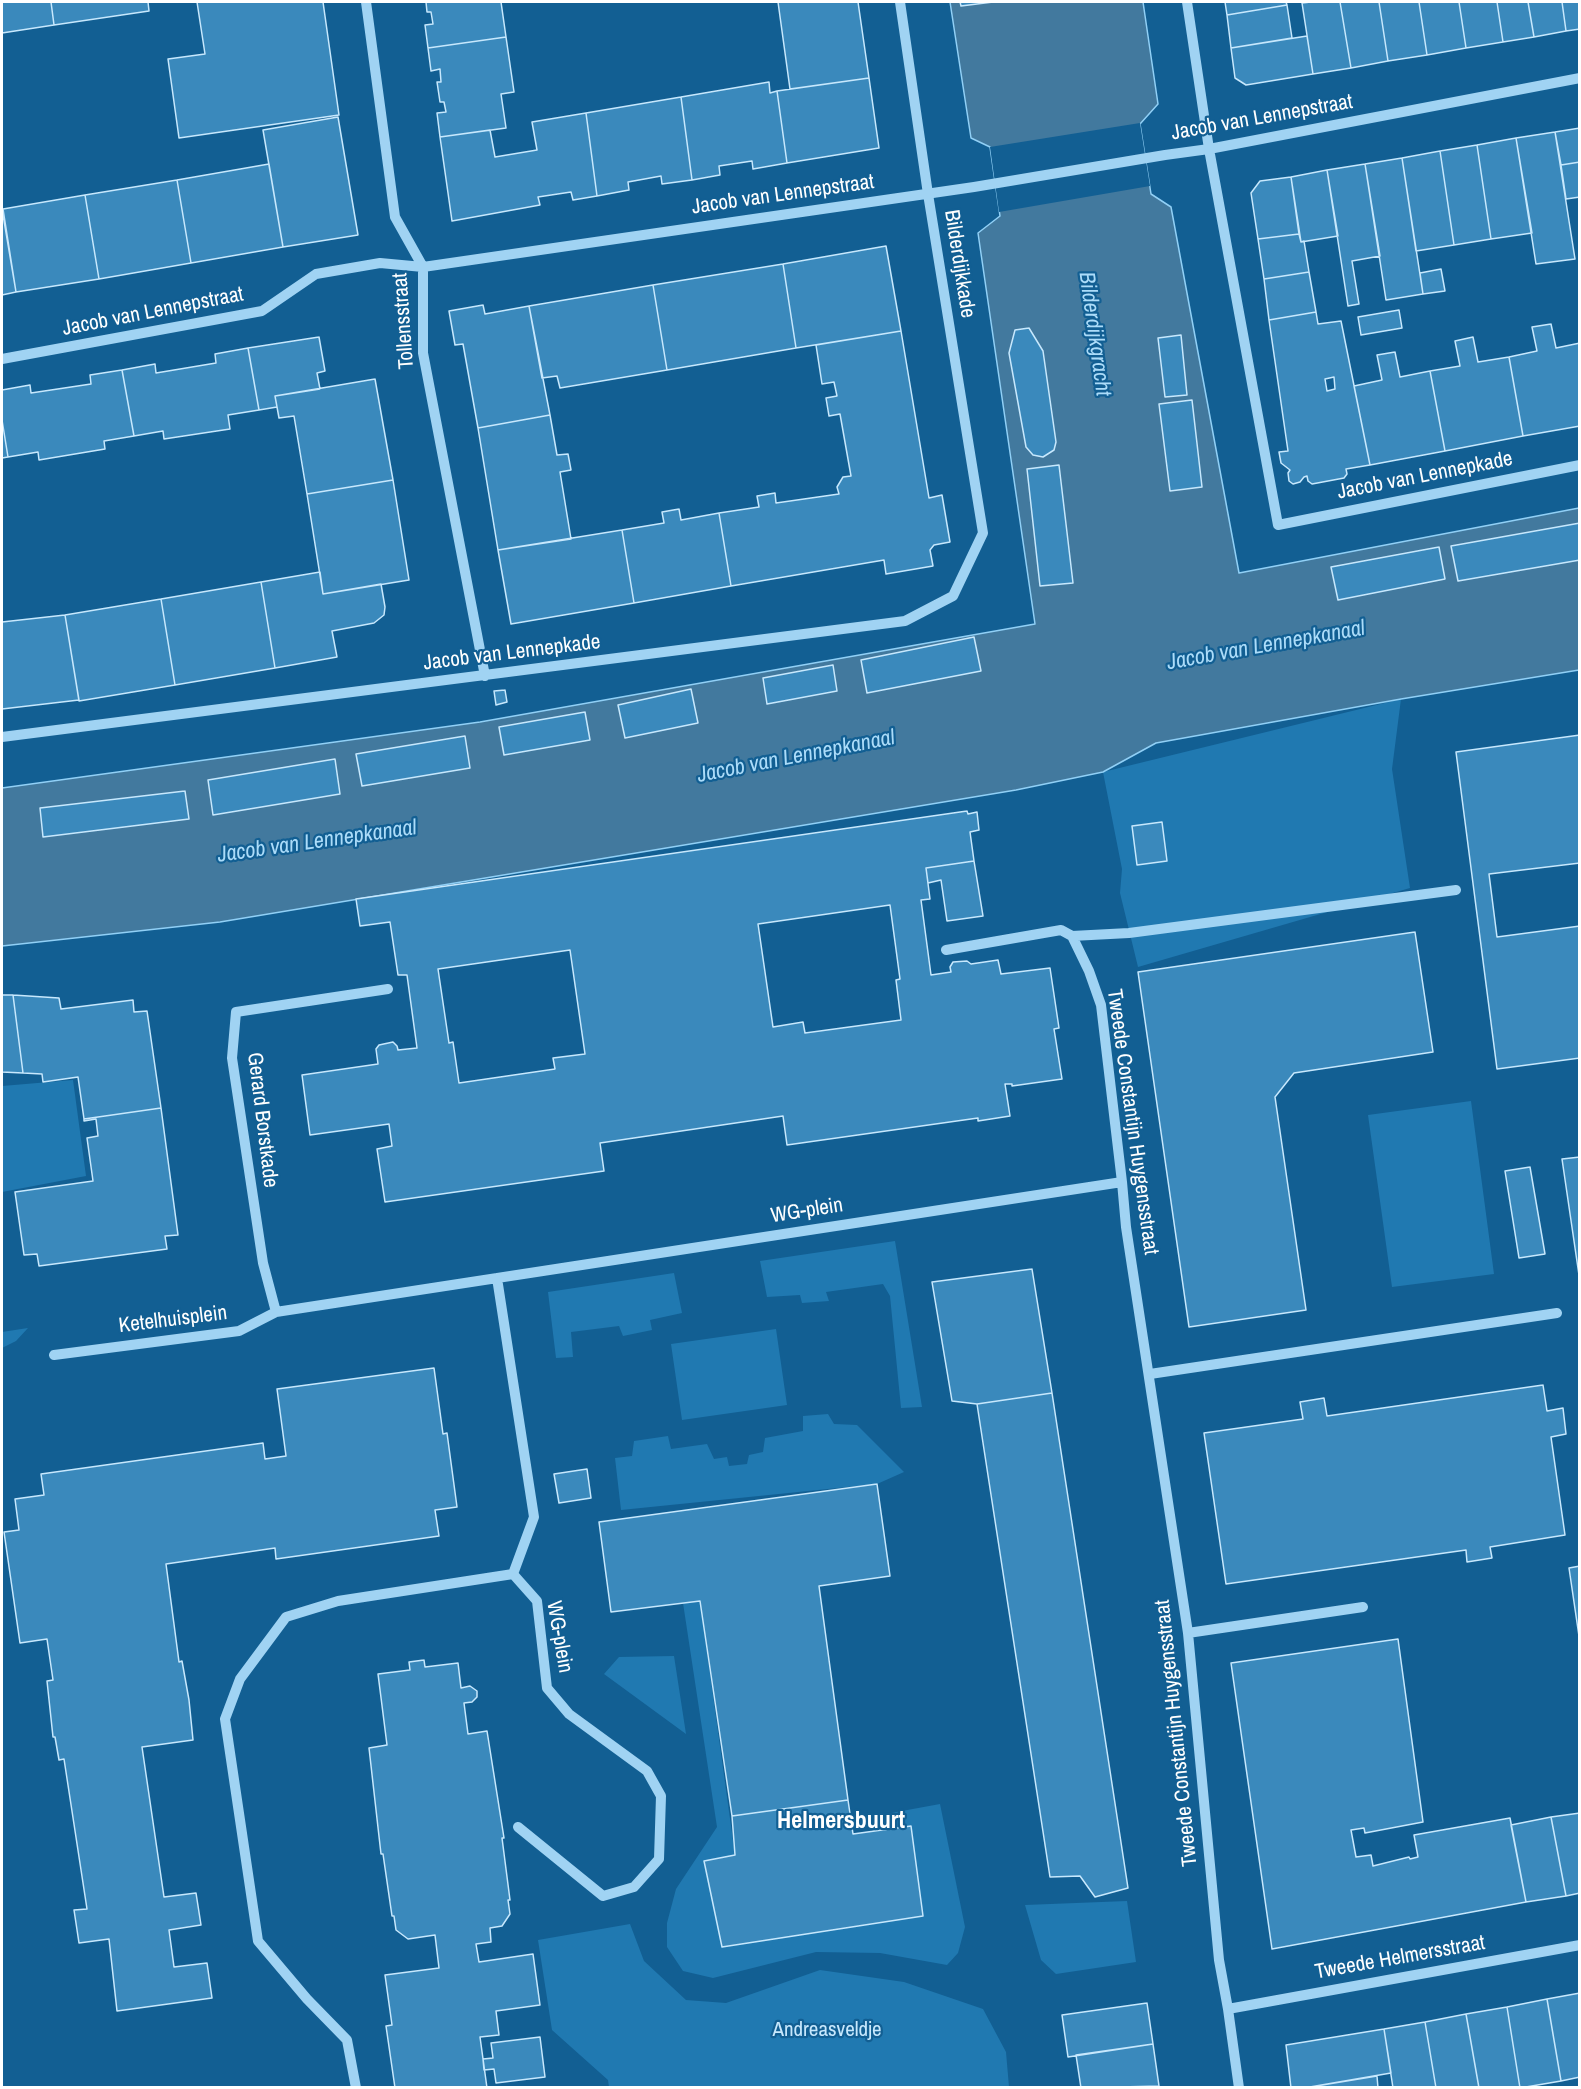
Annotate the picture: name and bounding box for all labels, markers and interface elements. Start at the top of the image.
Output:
street label: Jacob van Lennepstraat [1169,90,1355,146]
street label: Jacob van Lennepstraat [690,170,876,220]
street label: Bilderdijkkade [938,208,980,320]
water label: Bilderdijkgracht [1072,270,1116,398]
street label: Tollensstraat [388,272,420,370]
street label: Jacob van Lennepstraat [60,282,246,342]
street label: Jacob van Lennepkade [1335,447,1515,505]
water label: Jacob van Lennepkanaal [1165,616,1367,676]
street label: Jacob van Lennepkade [422,630,602,676]
water label: Jacob van Lennepkanaal [695,725,897,789]
water label: Jacob van Lennepkanaal [216,815,418,869]
street label: Tweede Constantijn Huygensstraat [1101,988,1163,1256]
street label: Gerard Borstkade [241,1051,283,1189]
street label: WG-plein [769,1193,845,1229]
street label: Ketelhuisplein [117,1301,229,1339]
street label: Tweede Constantijn Huygensstraat [1150,1598,1204,1868]
street label: WG-plein [540,1599,578,1675]
district label: Helmersbuurt [777,1808,905,1836]
street label: Tweede Helmersstraat [1313,1931,1487,1985]
park label: Andreasveldje [772,2017,882,2043]

